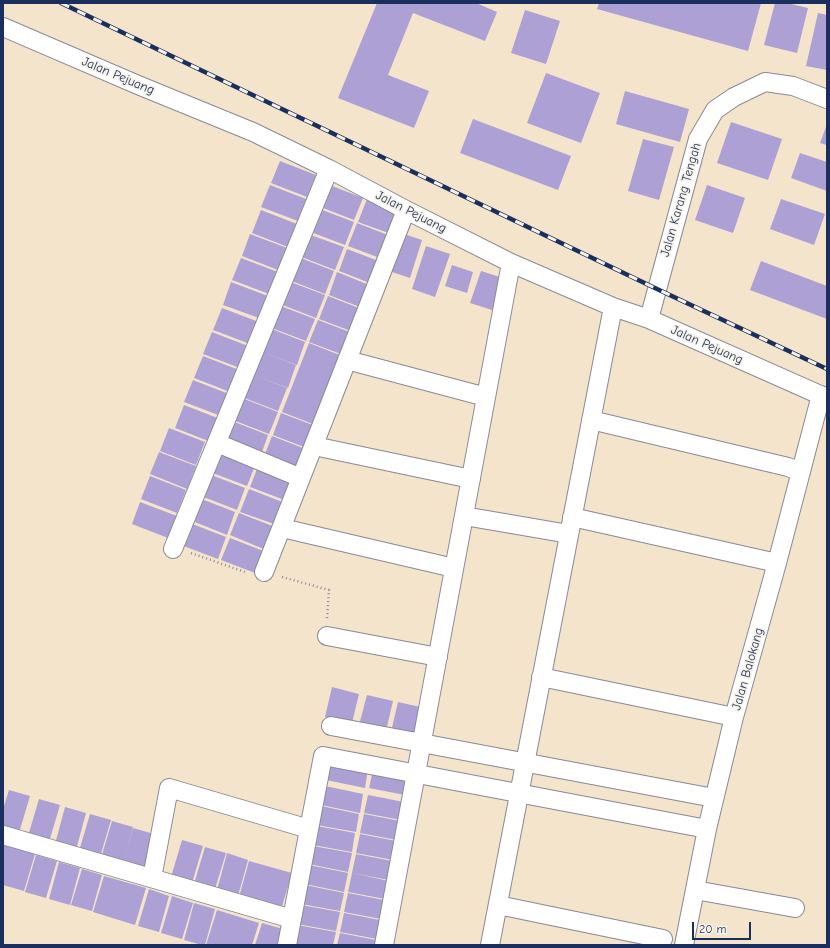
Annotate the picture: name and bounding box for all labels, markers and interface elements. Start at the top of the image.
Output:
street label: Jalan Pejuang [79,54,157,98]
street label: Jalan Karang Tengah [657,141,705,259]
street label: Jalan Pejuang [373,187,449,237]
street label: Jalan Pejuang [668,322,746,368]
street label: Jalan Balokang [729,626,767,712]
scale bar [694,914,753,940]
text: 20 m [699,922,727,936]

